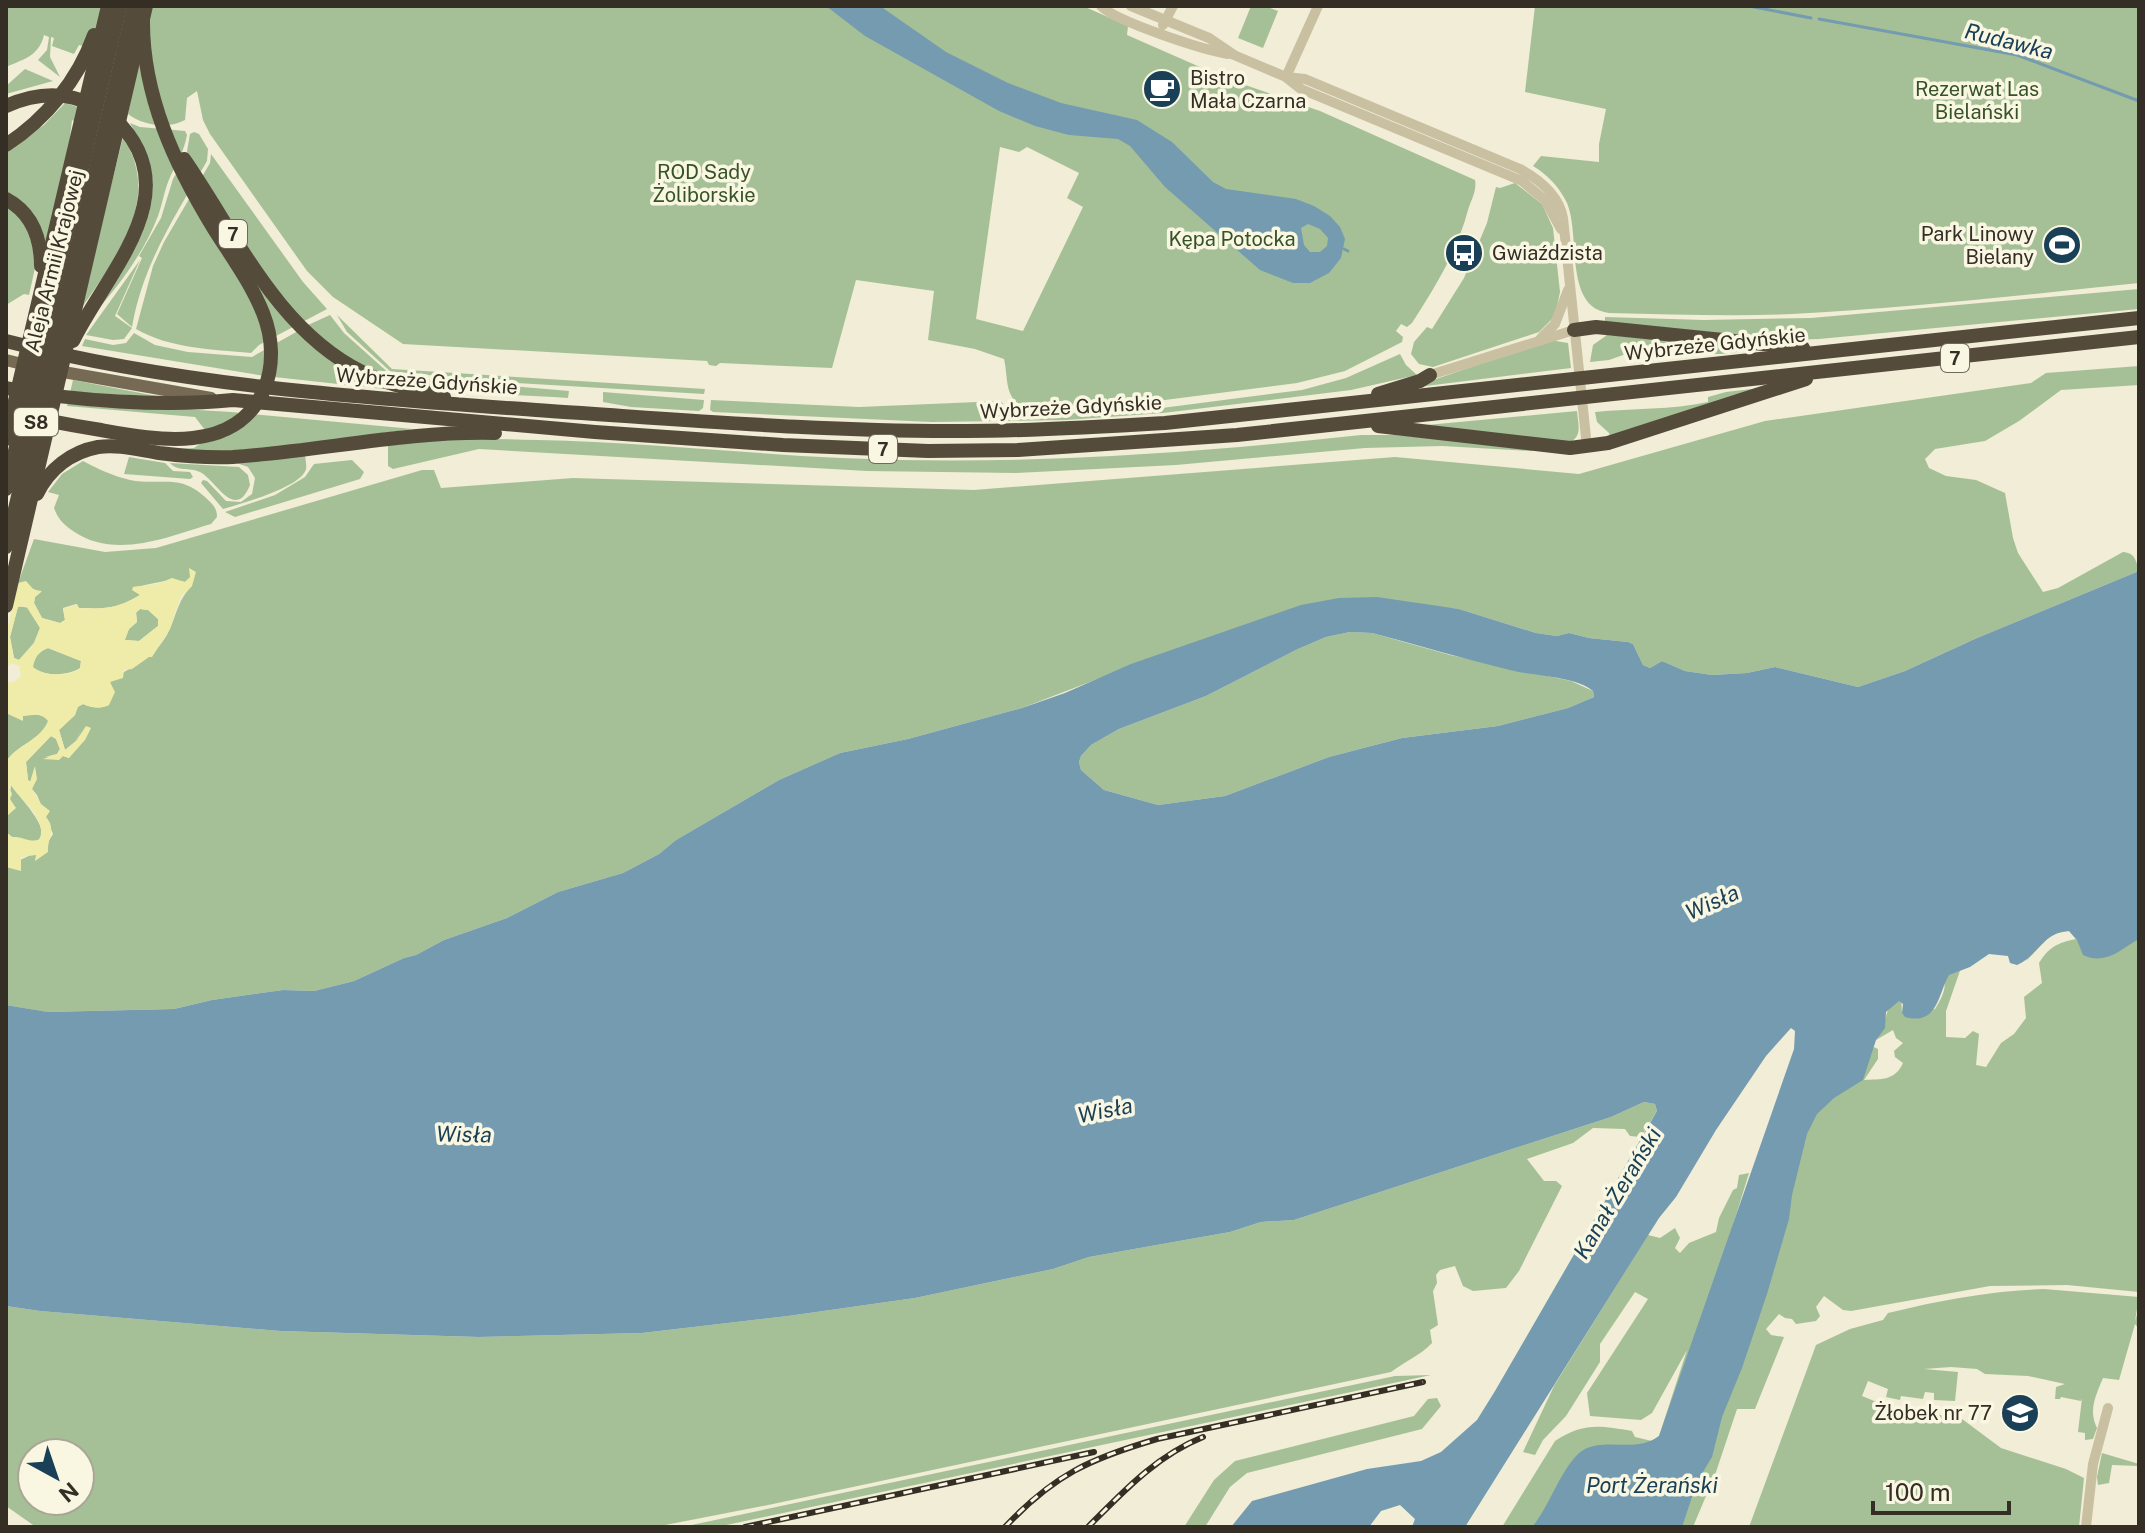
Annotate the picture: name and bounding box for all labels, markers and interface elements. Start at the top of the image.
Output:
water label: Rudawka [1962,17,2056,65]
place label: Bistro Mała Czarna [1190,66,1306,113]
cafe icon: Bistro Mała Czarna [1141,68,1183,110]
park label: Rezerwat Las Bielański [1915,77,2039,124]
park label: ROD Sady Żoliborskie [652,160,756,207]
street label: Aleja Armii Krajowej [20,167,88,355]
road number: 7 [219,220,247,248]
place label: Park Linowy Bielany [1921,222,2034,269]
sports icon: Park Linowy Bielany [2041,224,2083,266]
park label: Kępa Potocka [1168,227,1296,251]
bus stop icon: Gwiaździsta [1443,232,1485,274]
place label: Gwiaździsta [1492,241,1603,265]
street label: Wybrzeże Gdyńskie [1623,323,1807,365]
road number: 7 [1941,344,1969,372]
street label: Wybrzeże Gdyńskie [335,363,519,399]
street label: Wybrzeże Gdyńskie [979,390,1163,424]
road number: S8 [14,408,58,436]
road number: 7 [869,435,897,463]
water label: Wisła [1681,879,1743,925]
water label: Wisła [1075,1092,1135,1128]
water label: Wisła [436,1121,492,1147]
water label: Kanał Żerański [1567,1122,1667,1263]
school or university icon: Żłobek nr 77 [1999,1392,2041,1434]
place label: Żłobek nr 77 [1874,1401,1992,1425]
north arrow [16,1437,96,1517]
scale bar [1873,1465,2009,1515]
water label: Port Żerański [1586,1471,1718,1498]
text: N [54,1477,84,1508]
text: 100 m [1885,1478,1951,1506]

